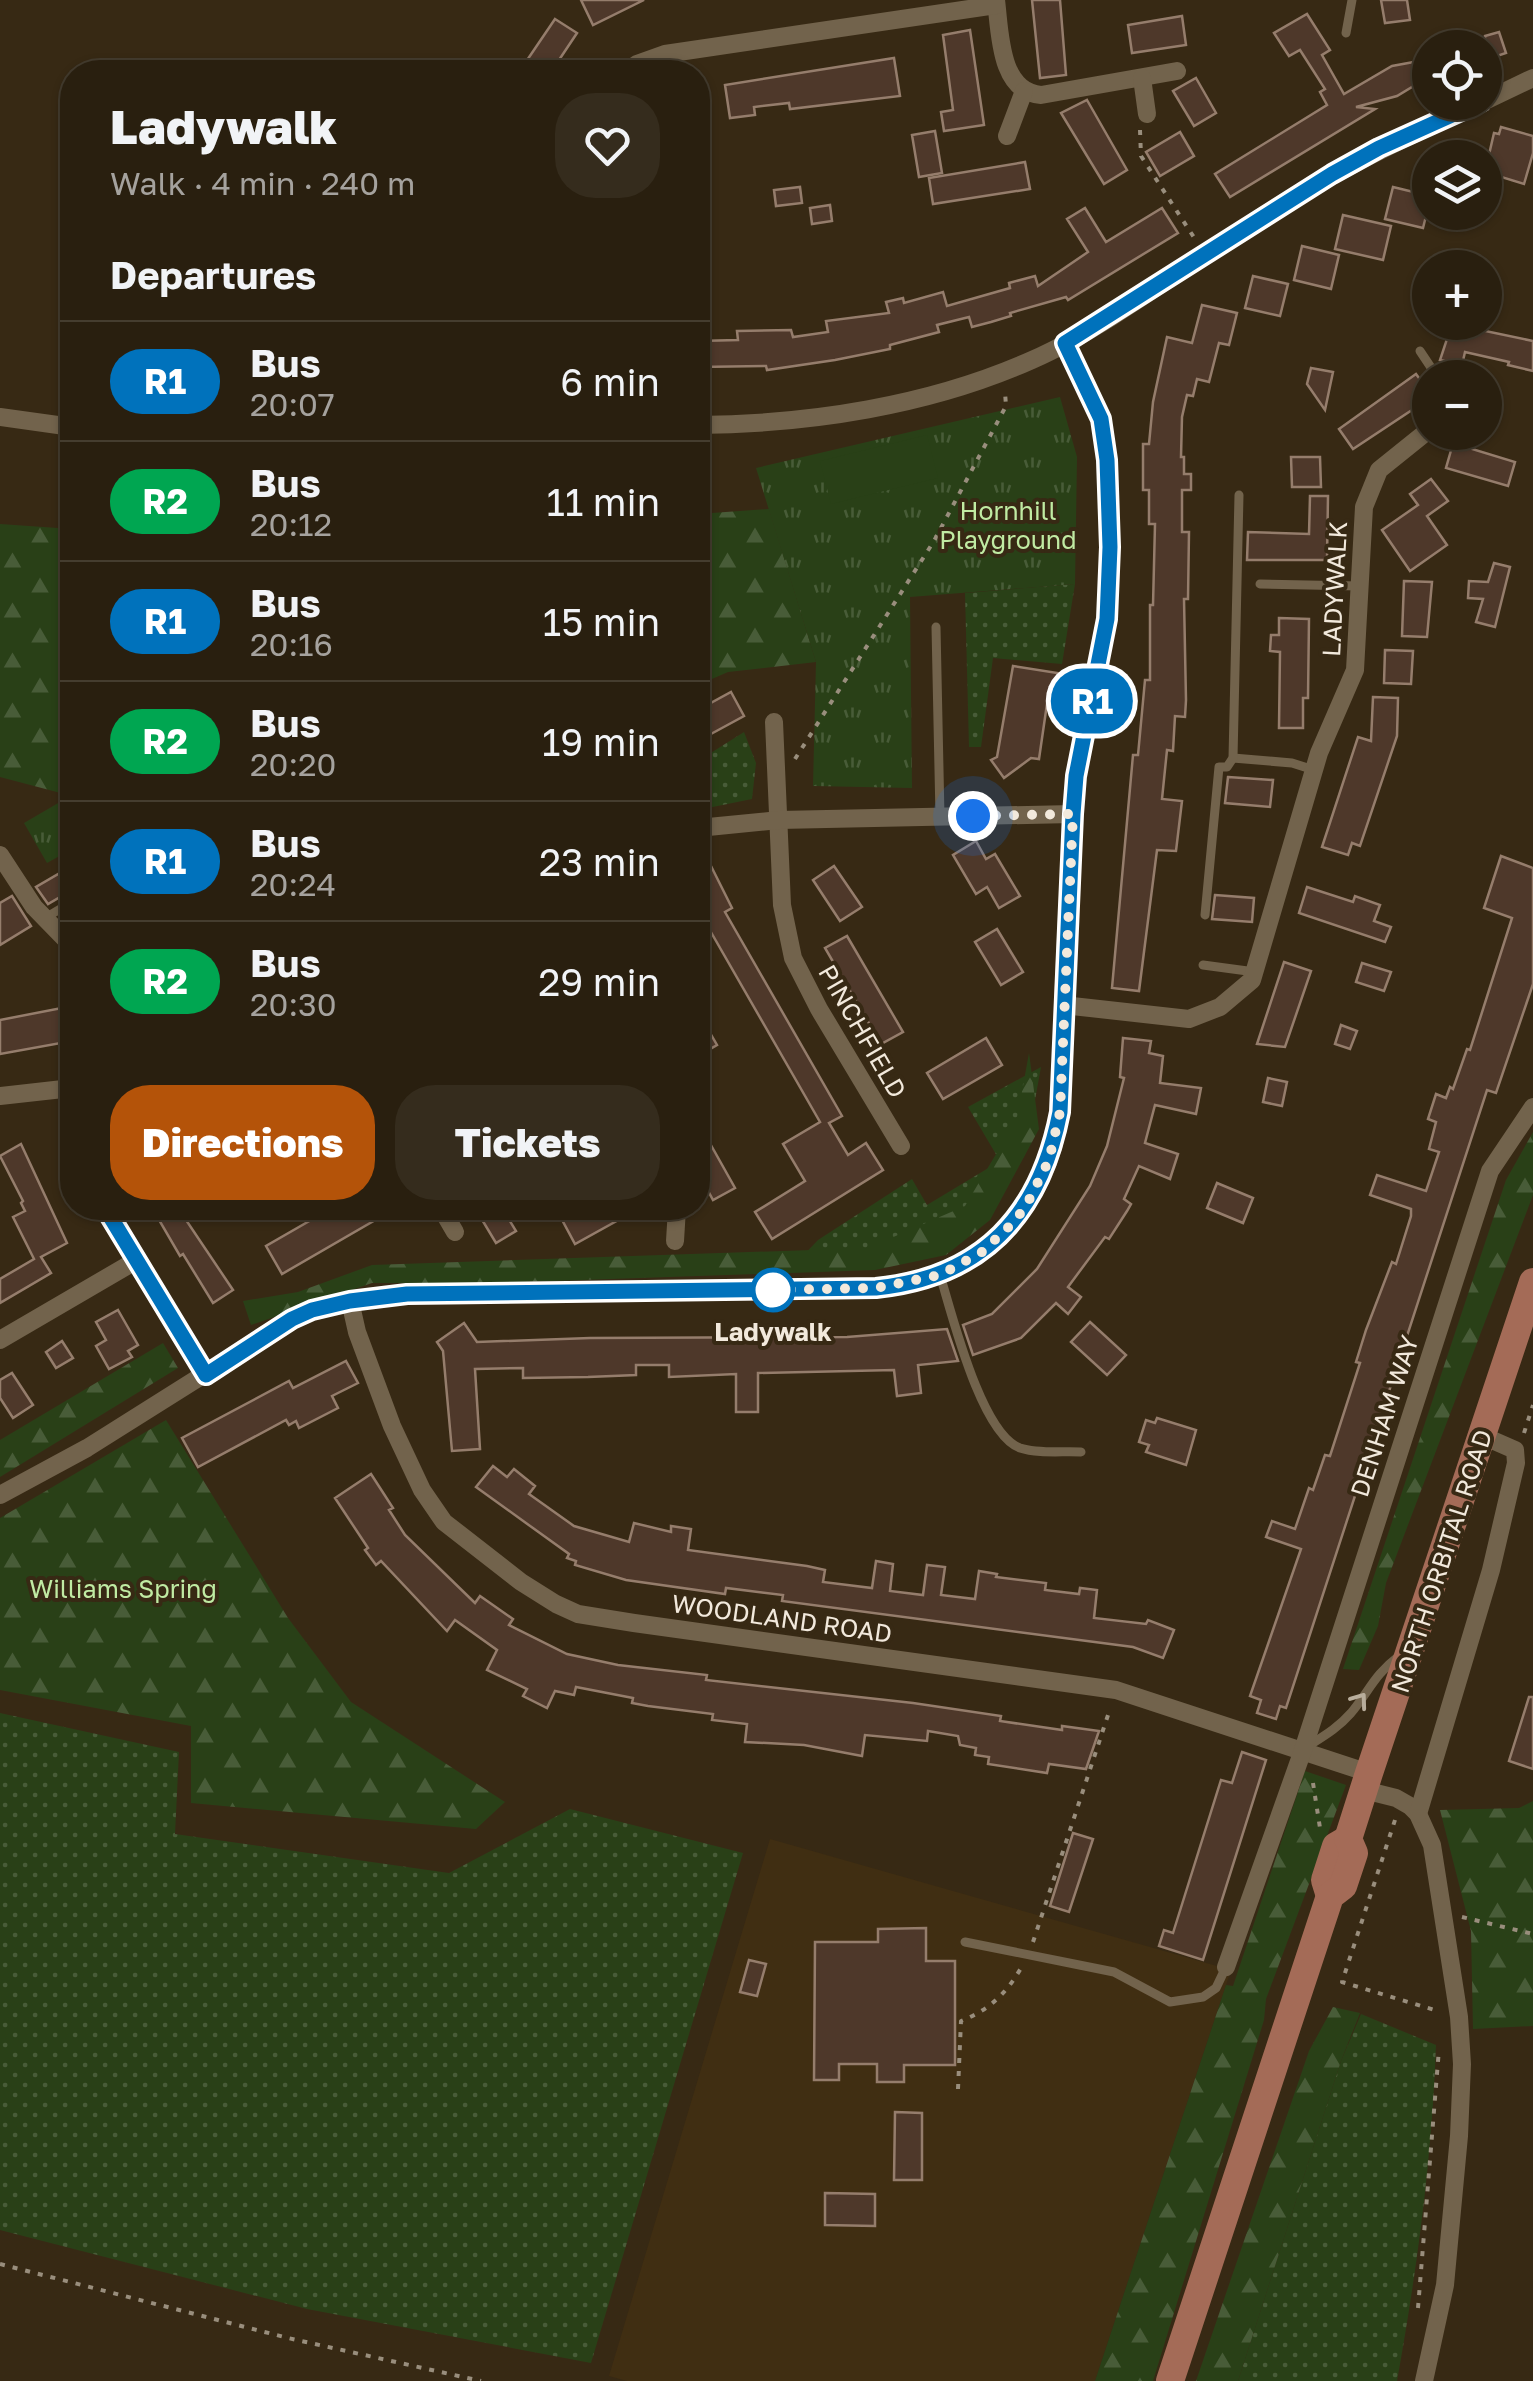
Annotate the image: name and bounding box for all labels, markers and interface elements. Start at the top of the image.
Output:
map controls [1412,30,1502,450]
button: locate [1412,30,1502,120]
button: heart [555,93,660,198]
text: Ladywalk [110,97,337,155]
button: layers [1412,140,1502,230]
text: Walk · 4 min · 240 m [110,164,415,202]
button: + [1412,250,1502,340]
text: Departures [110,252,316,297]
text: Bus [250,340,321,385]
text: 6 min [560,359,660,404]
text: R1 [144,360,186,402]
button: − [1412,360,1502,450]
text: 20:07 [250,385,335,423]
text: Bus [250,460,321,505]
text: 11 min [546,479,660,524]
text: R2 [142,480,188,522]
park label: Hornhill Playground [939,495,1077,555]
text: 20:12 [250,505,332,543]
street label: LADYWALK [1315,520,1353,658]
text: Bus [250,580,321,625]
text: 15 min [543,599,660,644]
text: R1 [144,600,186,642]
text: 20:16 [250,625,333,663]
line badge: R1 [1047,668,1137,734]
text: R1 [1071,680,1113,722]
text: Bus [250,700,321,745]
text: 19 min [542,719,660,764]
text: R2 [142,720,188,762]
text: 20:20 [250,745,336,783]
your location [948,791,998,841]
text: Bus [250,820,321,865]
text: 23 min [539,839,660,884]
text: R1 [144,840,186,882]
text: 20:24 [250,865,336,903]
text: Bus [250,940,321,985]
text: 29 min [538,959,660,1004]
street label: PINCHFIELD [812,959,914,1103]
text: R2 [142,960,188,1002]
text: 20:30 [250,985,337,1023]
button: Directions [110,1085,375,1200]
button: Tickets [395,1085,660,1200]
marker: Ladywalk [752,1269,794,1311]
place label: Ladywalk [714,1316,832,1347]
street label: DENHAM WAY [1343,1331,1425,1501]
street label: NORTH ORBITAL ROAD [1384,1425,1498,1697]
park label: Williams Spring [29,1573,217,1604]
street label: WOODLAND ROAD [670,1587,894,1649]
one-way arrow [1349,1693,1366,1711]

